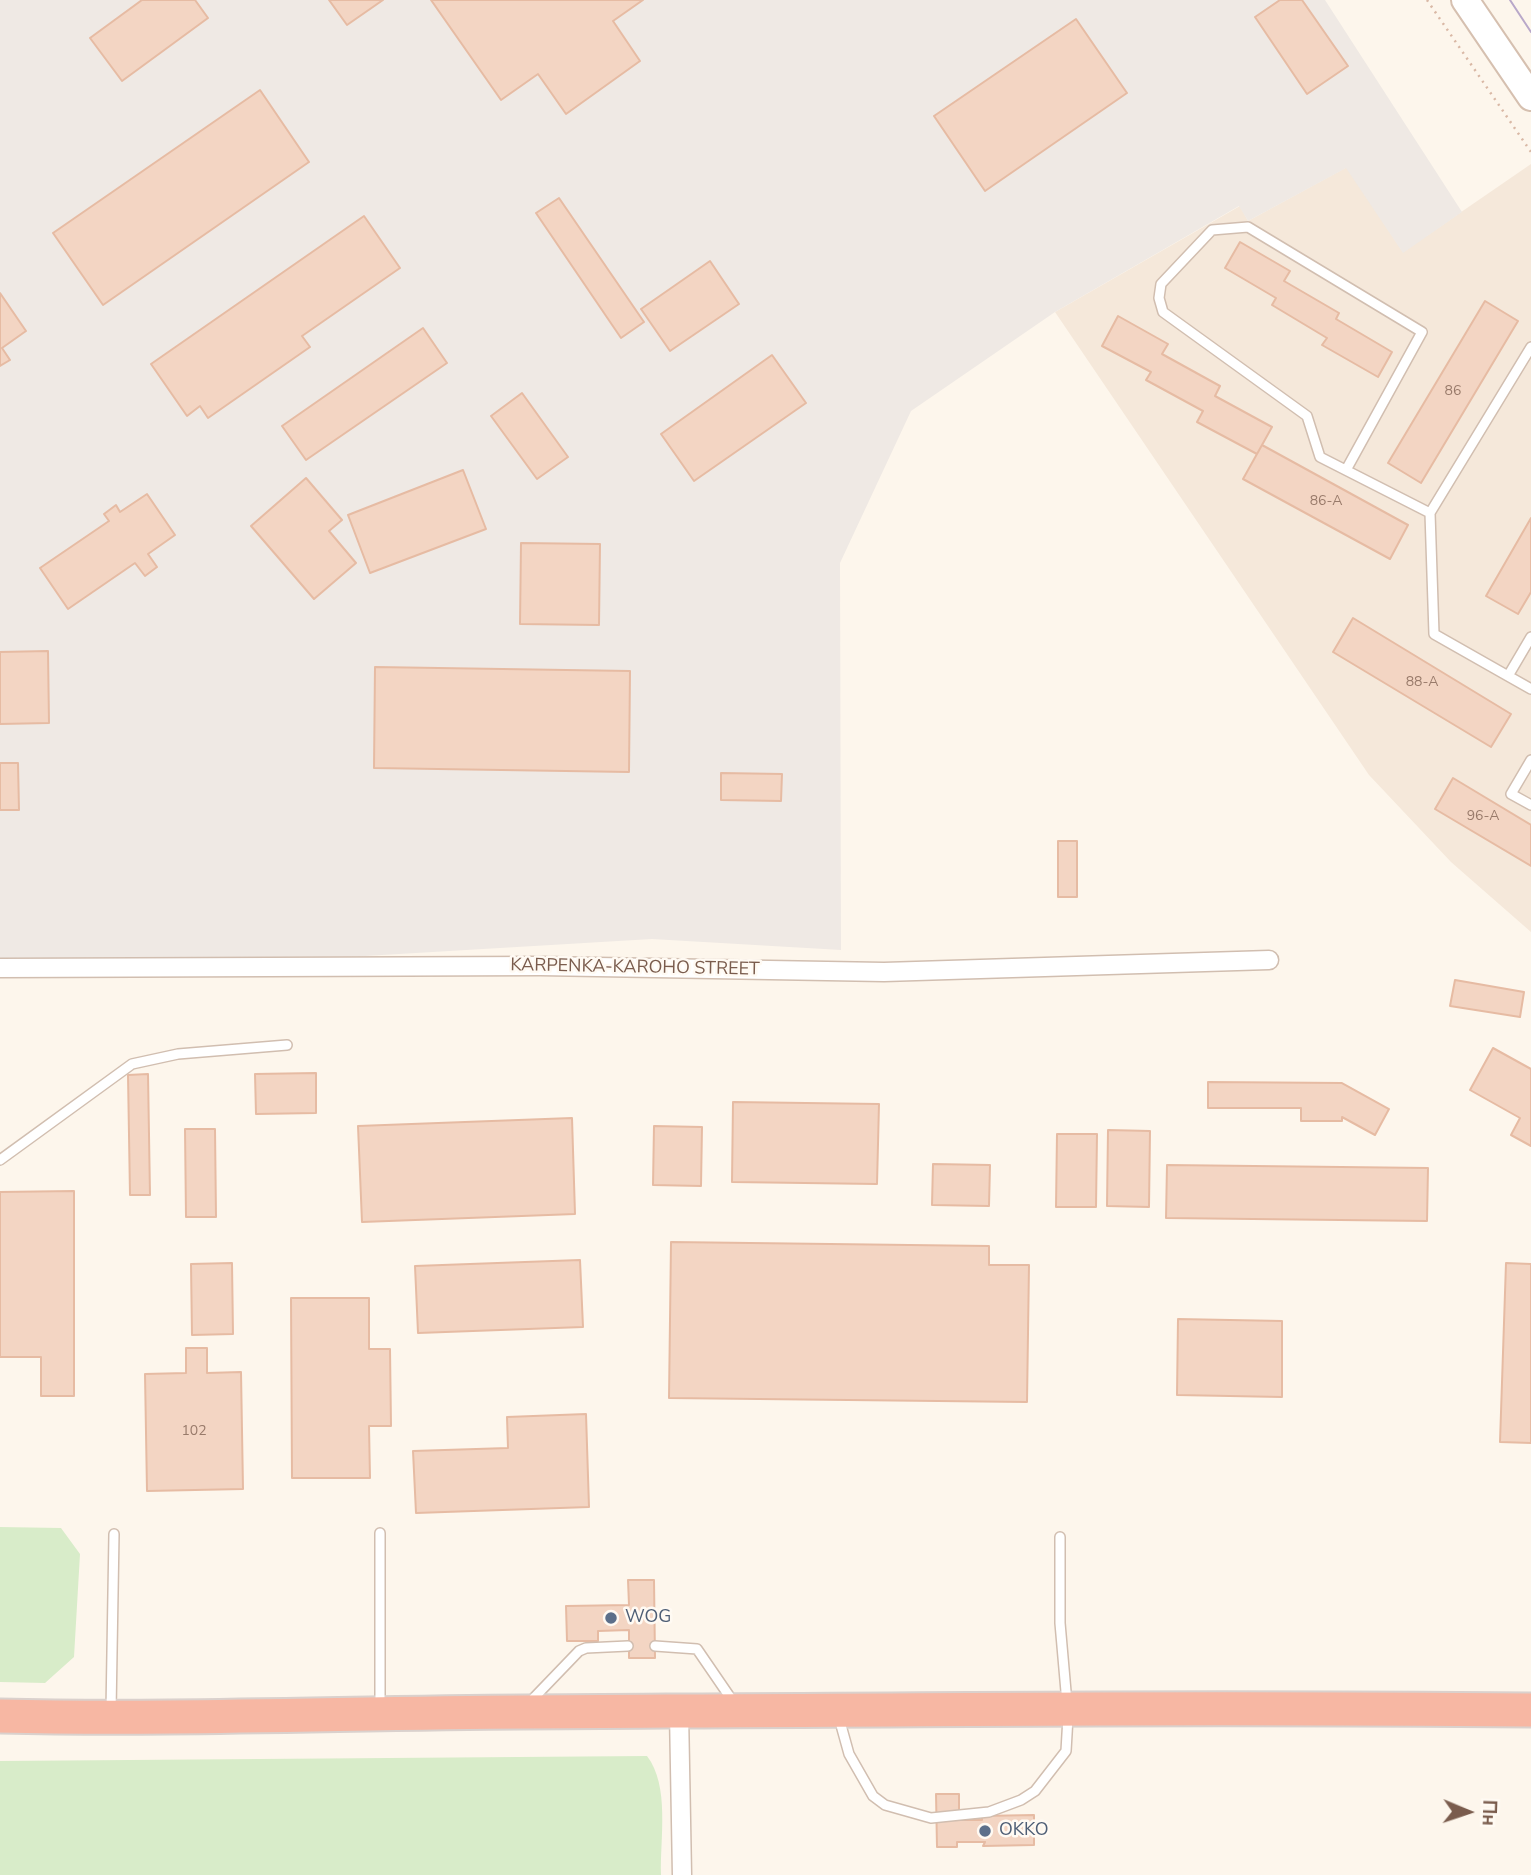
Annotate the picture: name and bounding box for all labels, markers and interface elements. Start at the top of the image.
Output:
house number: 86 [1445,384,1461,400]
house number: 86-А [1310,494,1342,510]
house number: 88-А [1406,675,1438,691]
house number: 96-А [1467,809,1499,825]
street label: KARPENKA-KAROHO STREET [510,955,760,981]
house number: 102 [181,1424,207,1440]
place label: WOG [625,1607,671,1629]
marker: WOG [603,1610,619,1626]
north arrow [1433,1777,1503,1847]
text: Пн [1476,1799,1502,1826]
place label: OKKO [999,1820,1049,1842]
marker: OKKO [977,1823,993,1839]

